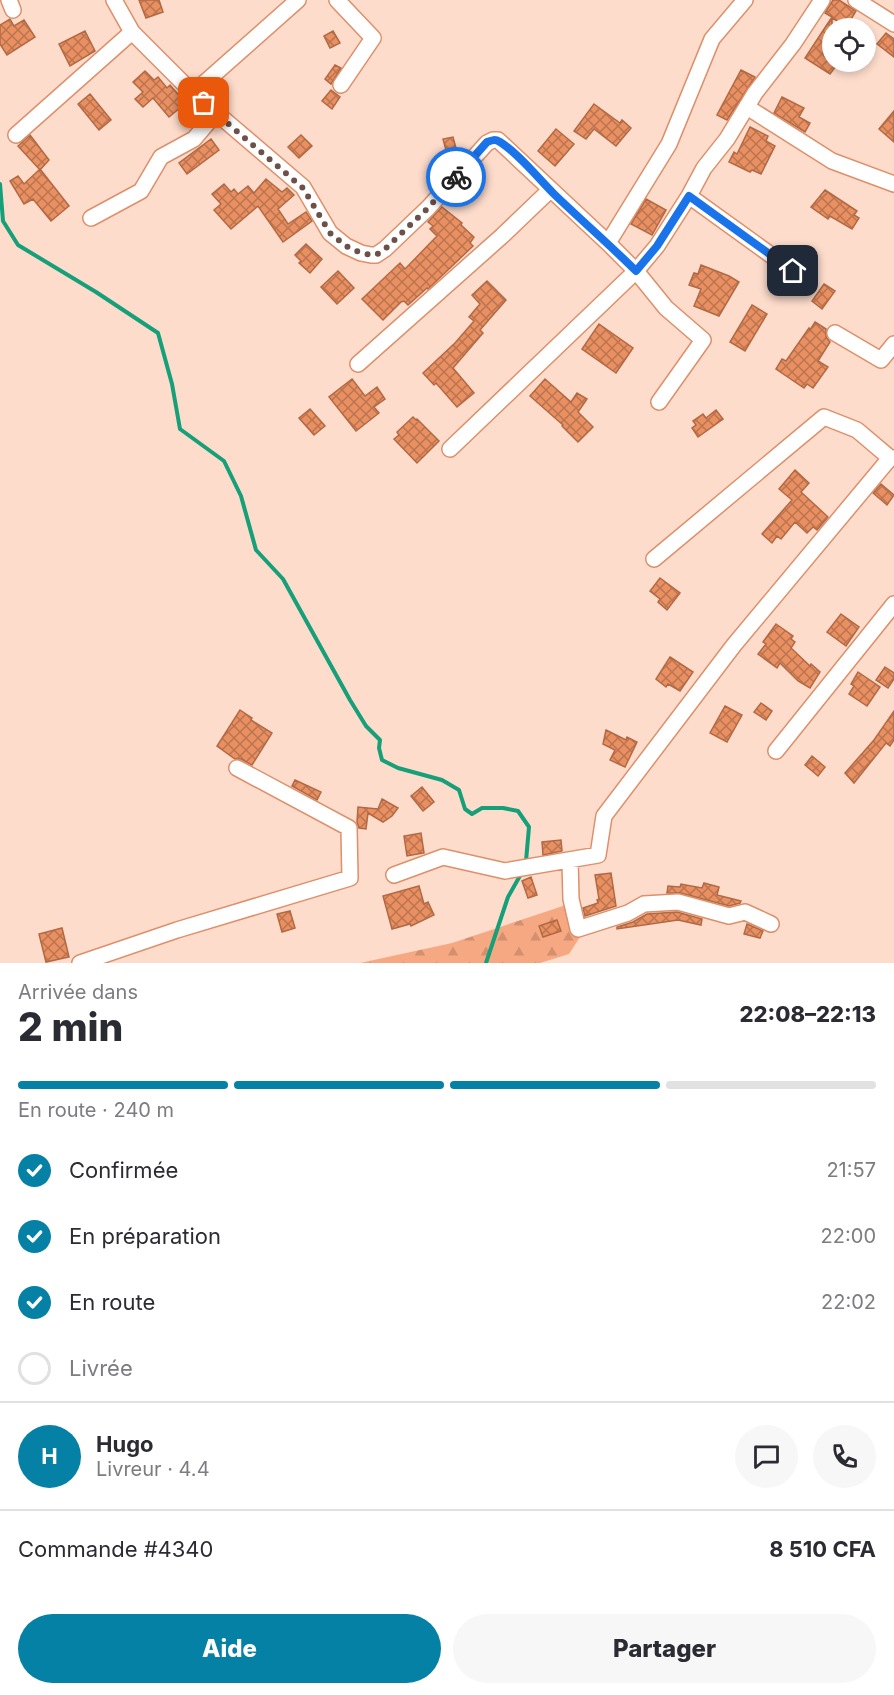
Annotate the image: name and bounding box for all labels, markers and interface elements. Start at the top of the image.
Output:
map controls [822,18,876,72]
button: locate [822,18,876,72]
pin [178,77,229,128]
icon: bag [187,86,220,119]
courier [426,147,486,207]
icon: bike [440,161,473,194]
pin [767,245,818,296]
icon: home [776,254,809,287]
text: Arrivée dans [18,980,138,1004]
text: 22:08–22:13 [739,1001,876,1027]
text: 2 min [18,1003,123,1050]
text: En route · 240 m [18,1098,174,1122]
icon: check [18,1154,51,1187]
text: Confirmée [69,1157,178,1183]
text: 21:57 [826,1158,876,1182]
icon: check [18,1220,51,1253]
text: En préparation [69,1223,221,1249]
text: 22:00 [821,1224,876,1248]
icon: check [18,1286,51,1319]
text: En route [69,1289,155,1315]
text: 22:02 [821,1290,876,1314]
text: Livrée [69,1355,133,1381]
button: chat [735,1425,798,1488]
button: phone [813,1425,876,1488]
text: Hugo [96,1431,154,1457]
text: H [41,1443,58,1469]
text: Livreur · 4.4 [96,1457,210,1481]
text: Commande #4340 [18,1536,213,1562]
text: 8 510 CFA [769,1536,876,1562]
button: Aide [18,1614,441,1683]
button: Partager [453,1614,876,1683]

